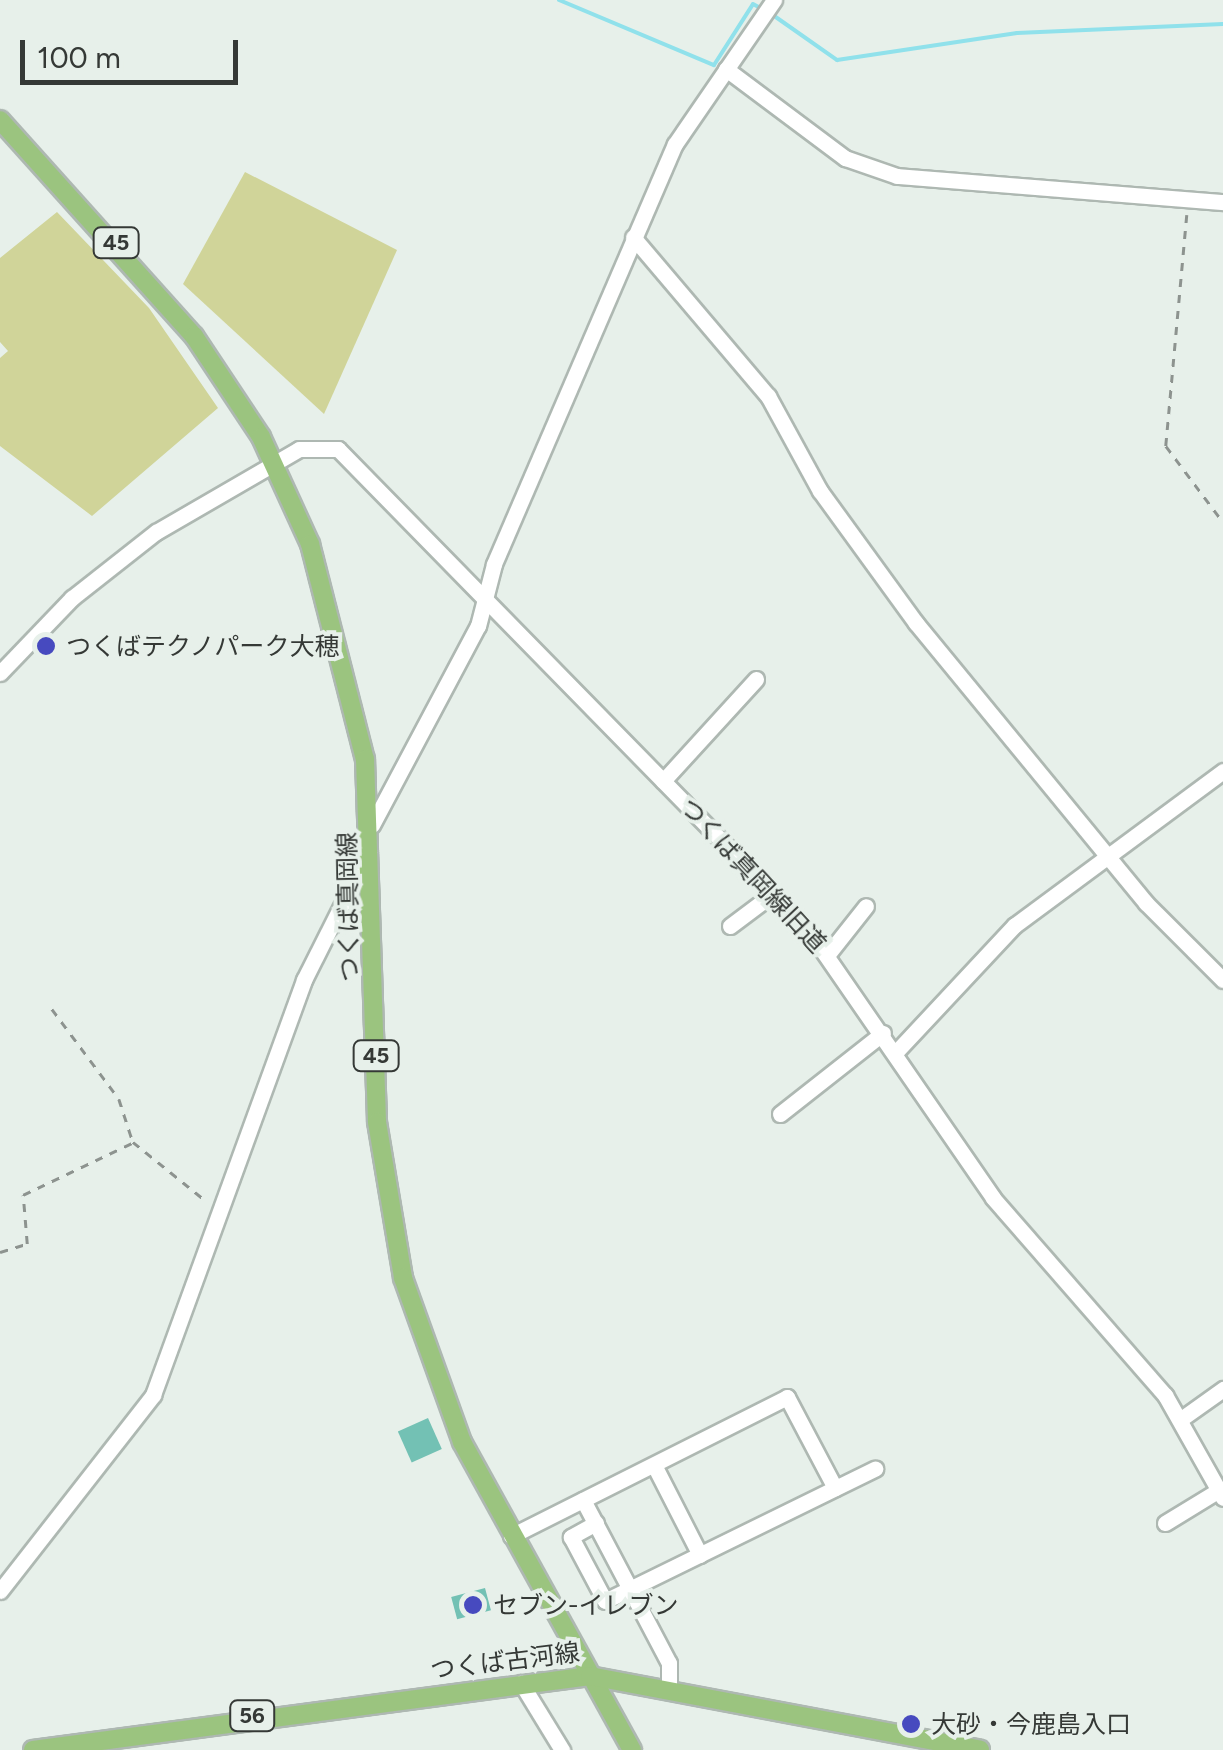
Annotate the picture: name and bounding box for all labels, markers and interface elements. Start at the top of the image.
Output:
scale bar [25,20,242,82]
text: 100 m [37,39,121,76]
road number: 45 [91,226,141,260]
place label: つくばテクノパーク大穂 [66,631,341,661]
marker: つくばテクノパーク大穂 [35,635,57,657]
street label: つくば真岡線旧道 [674,792,832,958]
street label: つくば真岡線 [332,832,364,982]
road number: 45 [351,1039,401,1073]
place label: セブン-イレブン [493,1590,678,1620]
marker: セブン-イレブン [462,1594,484,1616]
street label: つくば古河線 [429,1637,581,1685]
road number: 56 [227,1699,277,1733]
place label: 大砂・今鹿島入口 [931,1709,1131,1739]
marker: 大砂・今鹿島入口 [900,1713,922,1735]

